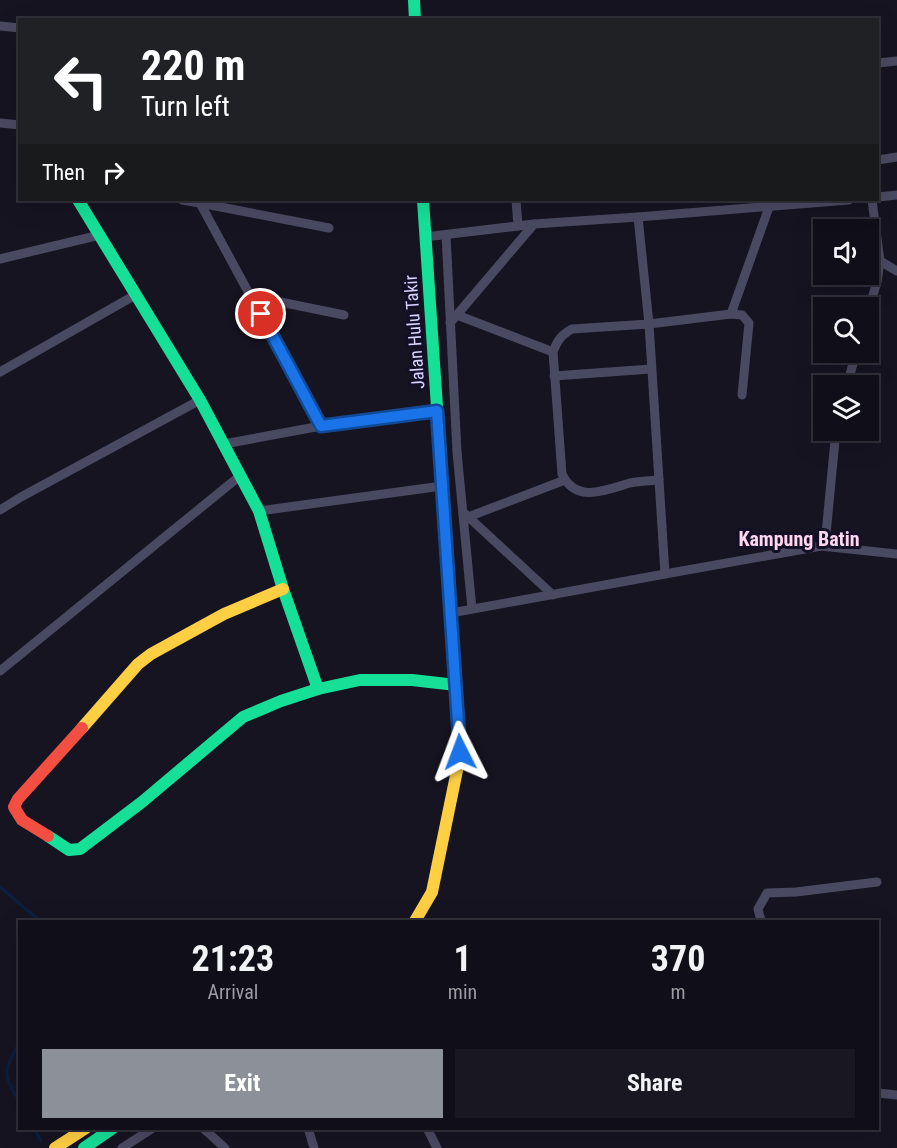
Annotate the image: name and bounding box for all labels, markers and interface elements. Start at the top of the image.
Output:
text: 220 m [141,41,246,90]
icon: left [42,42,120,120]
text: Turn left [141,91,230,123]
icon: right [97,156,130,189]
text: Then [42,160,85,185]
map controls [813,219,879,441]
button: sound [813,219,879,285]
street label: Jalan Hulu Takir [400,274,428,390]
pin [235,288,286,339]
icon: arrive [244,297,277,330]
button: search [813,297,879,363]
button: layers [813,375,879,441]
district label: Kampung Batin [738,527,860,551]
position arrow [428,720,492,784]
text: 21:23 [192,938,274,980]
text: 1 [453,938,472,980]
text: 370 [651,938,705,980]
text: Arrival [207,980,258,1004]
text: min [448,980,477,1004]
text: m [671,980,686,1004]
button: Exit [42,1049,443,1118]
button: Share [455,1049,855,1118]

